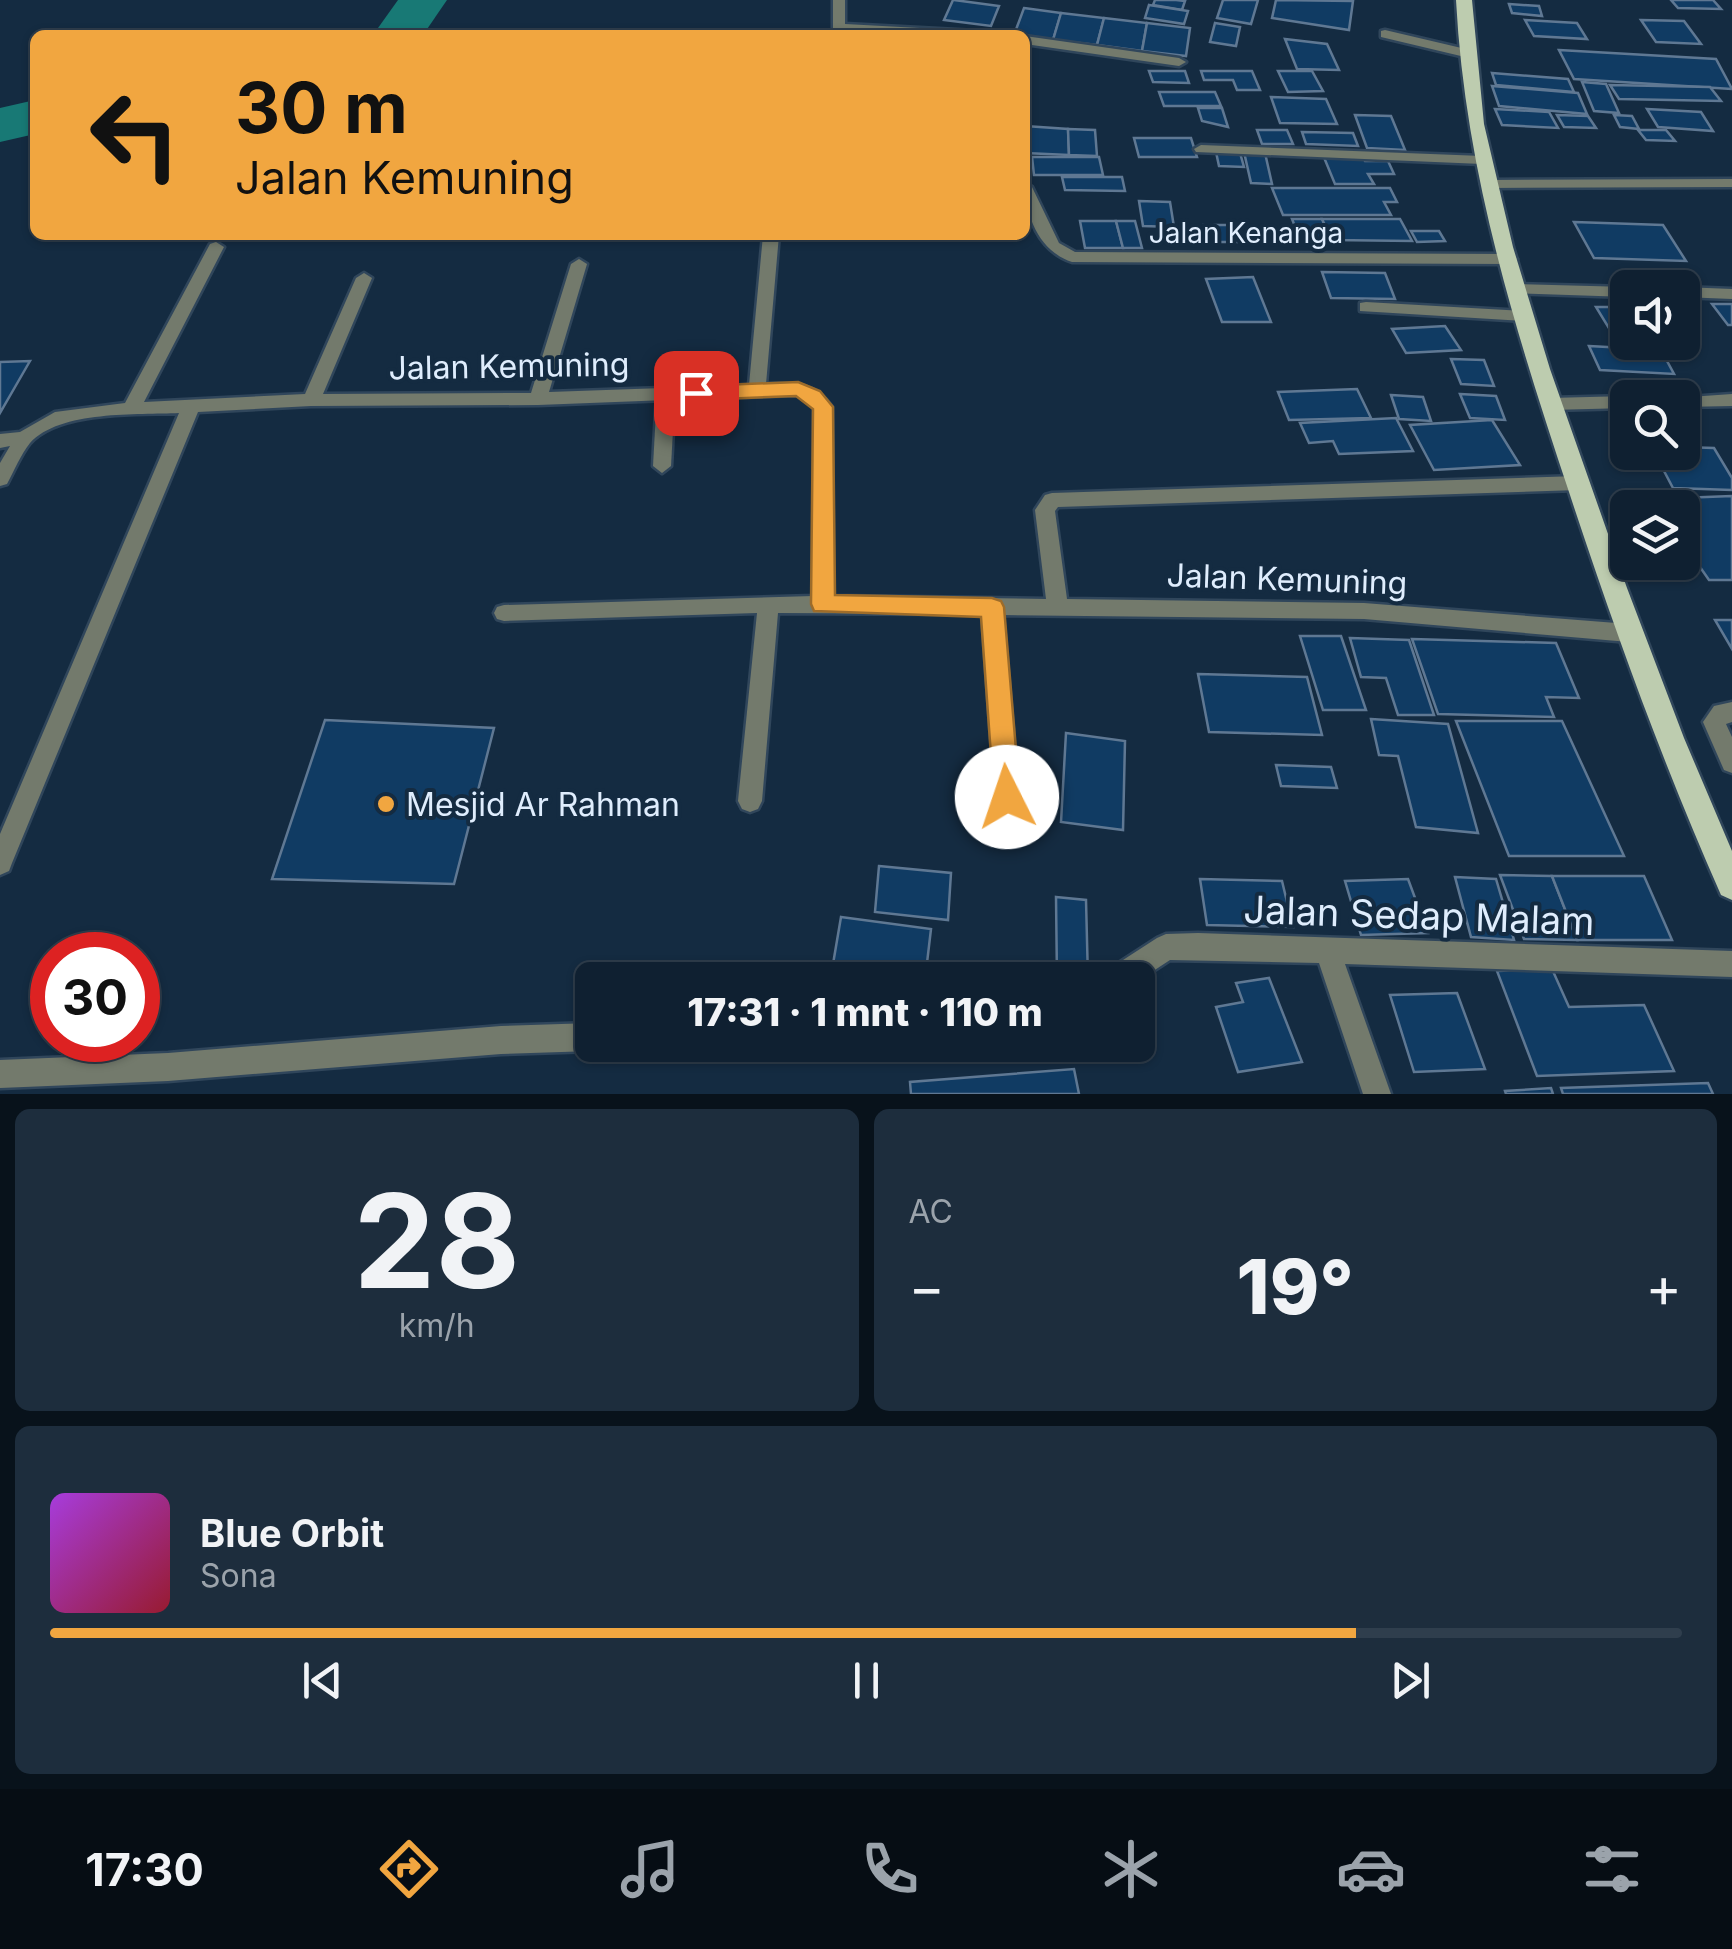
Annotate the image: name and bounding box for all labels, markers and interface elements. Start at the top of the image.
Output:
text: 30 m [235,65,408,150]
icon: left [70,70,200,200]
text: Jalan Kemuning [235,150,574,205]
street label: Jalan Kenanga [1149,216,1343,250]
map controls [1610,270,1700,580]
button: sound [1610,270,1700,360]
street label: Jalan Kemuning [388,344,630,388]
pin [654,351,739,436]
icon: arrive [669,366,724,421]
button: search [1610,380,1700,470]
button: layers [1610,490,1700,580]
street label: Jalan Kemuning [1166,555,1408,603]
position arrow [955,745,1059,849]
place label: Mesjid Ar Rahman [406,785,680,824]
marker: Mesjid Ar Rahman [375,793,397,815]
street label: Jalan Sedap Malam [1243,886,1595,944]
speed limit sign: 30 [30,932,160,1062]
text: 17:31 · 1 mnt · 110 m [687,989,1043,1035]
text: 28 [354,1162,520,1319]
text: AC [909,1192,953,1231]
text: 19° [1237,1241,1354,1332]
text: − [909,1254,945,1320]
text: + [1646,1254,1682,1320]
text: km/h [399,1306,475,1345]
text: Blue Orbit [200,1510,384,1556]
text: Sona [200,1556,277,1595]
icon: previous [295,1653,350,1708]
icon: pause [839,1653,894,1708]
icon: next [1383,1653,1438,1708]
icon: directions [374,1834,444,1904]
icon: music [615,1834,685,1904]
icon: phone [855,1834,925,1904]
icon: climate [1096,1834,1166,1904]
icon: car [1336,1834,1406,1904]
icon: filters [1577,1834,1647,1904]
text: 17:30 [85,1842,204,1897]

